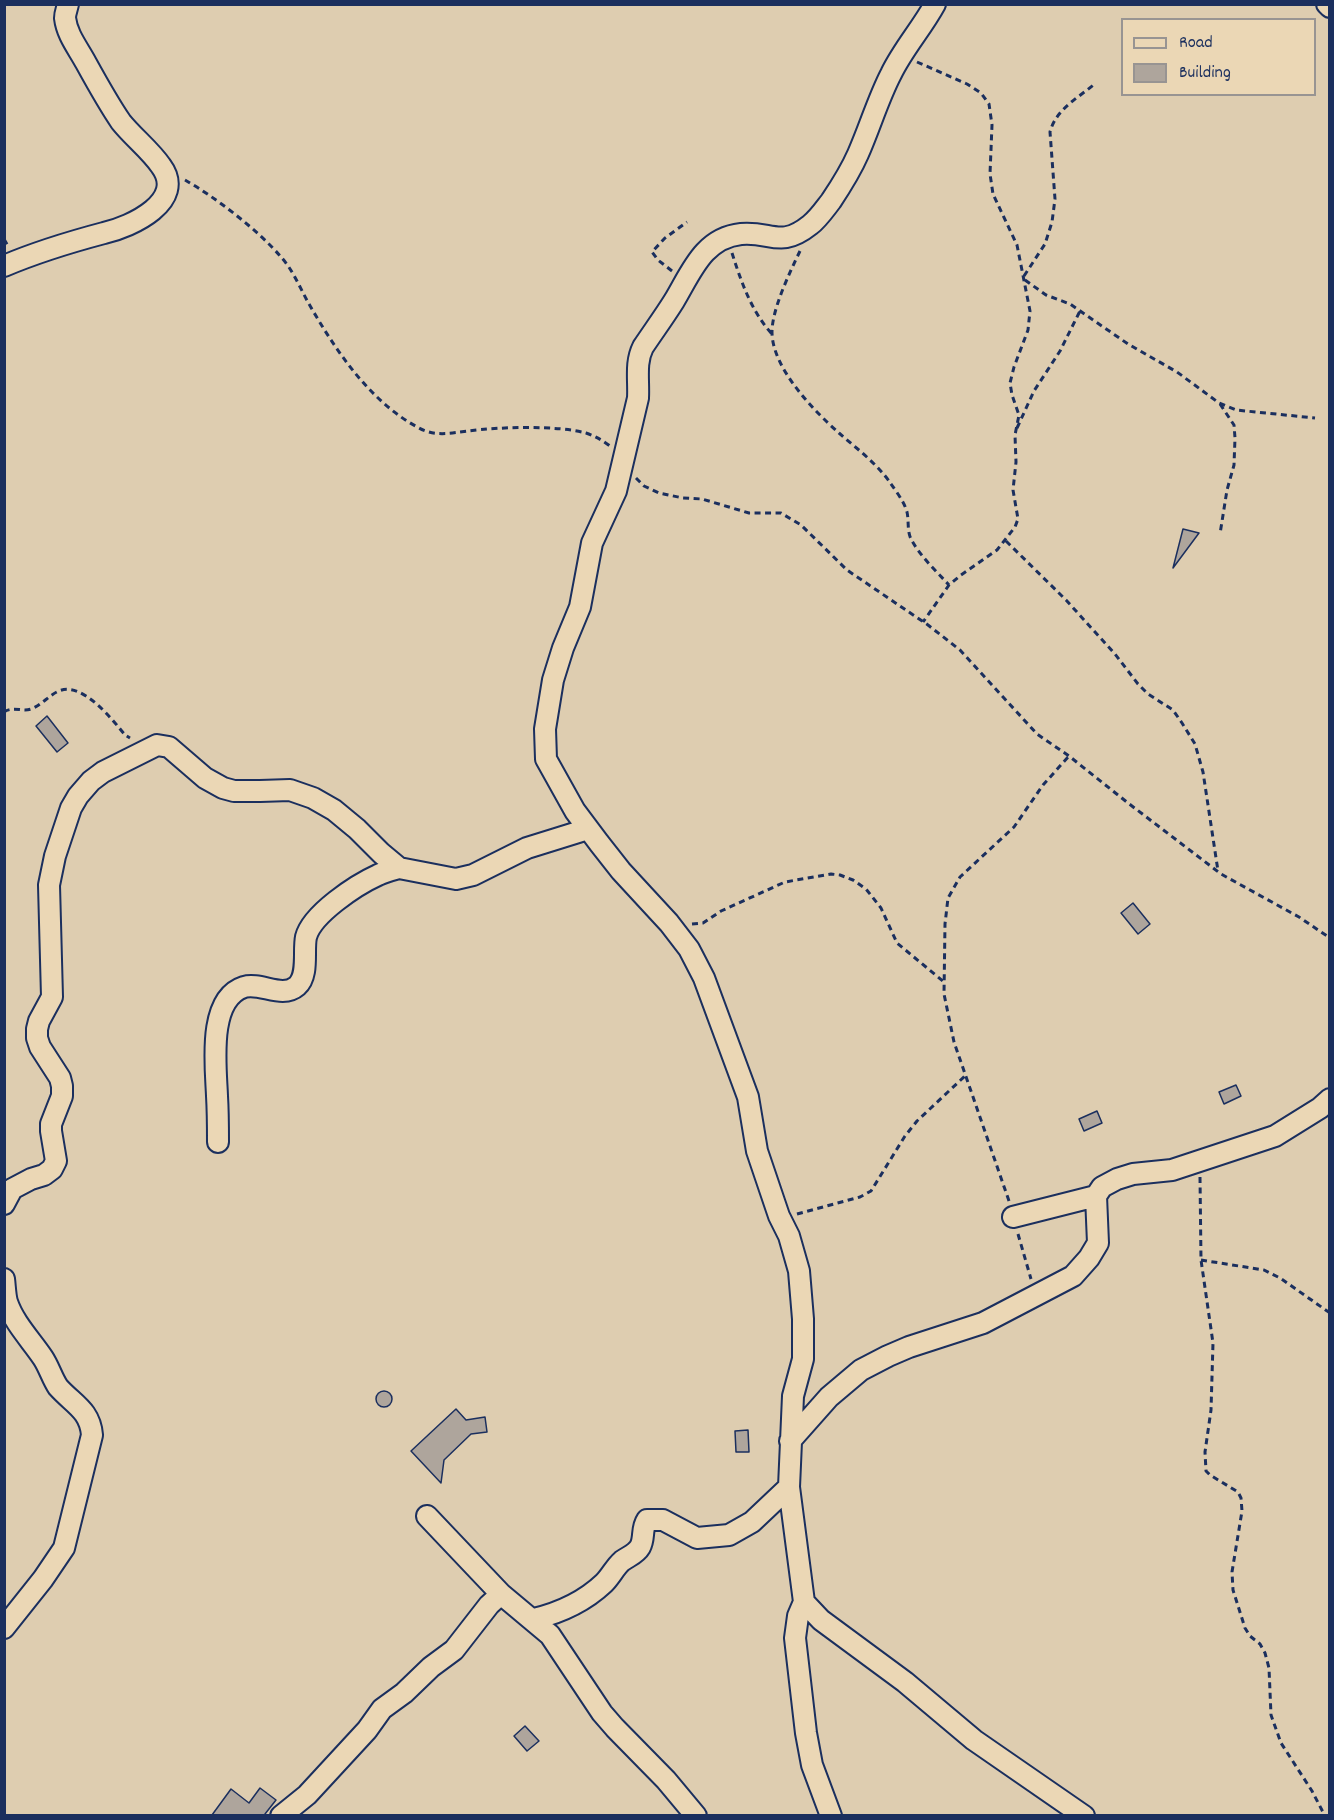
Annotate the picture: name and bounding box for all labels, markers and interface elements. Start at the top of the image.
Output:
legend [1121,18,1316,96]
text: Road [1179,31,1213,56]
text: Building [1179,61,1231,86]

